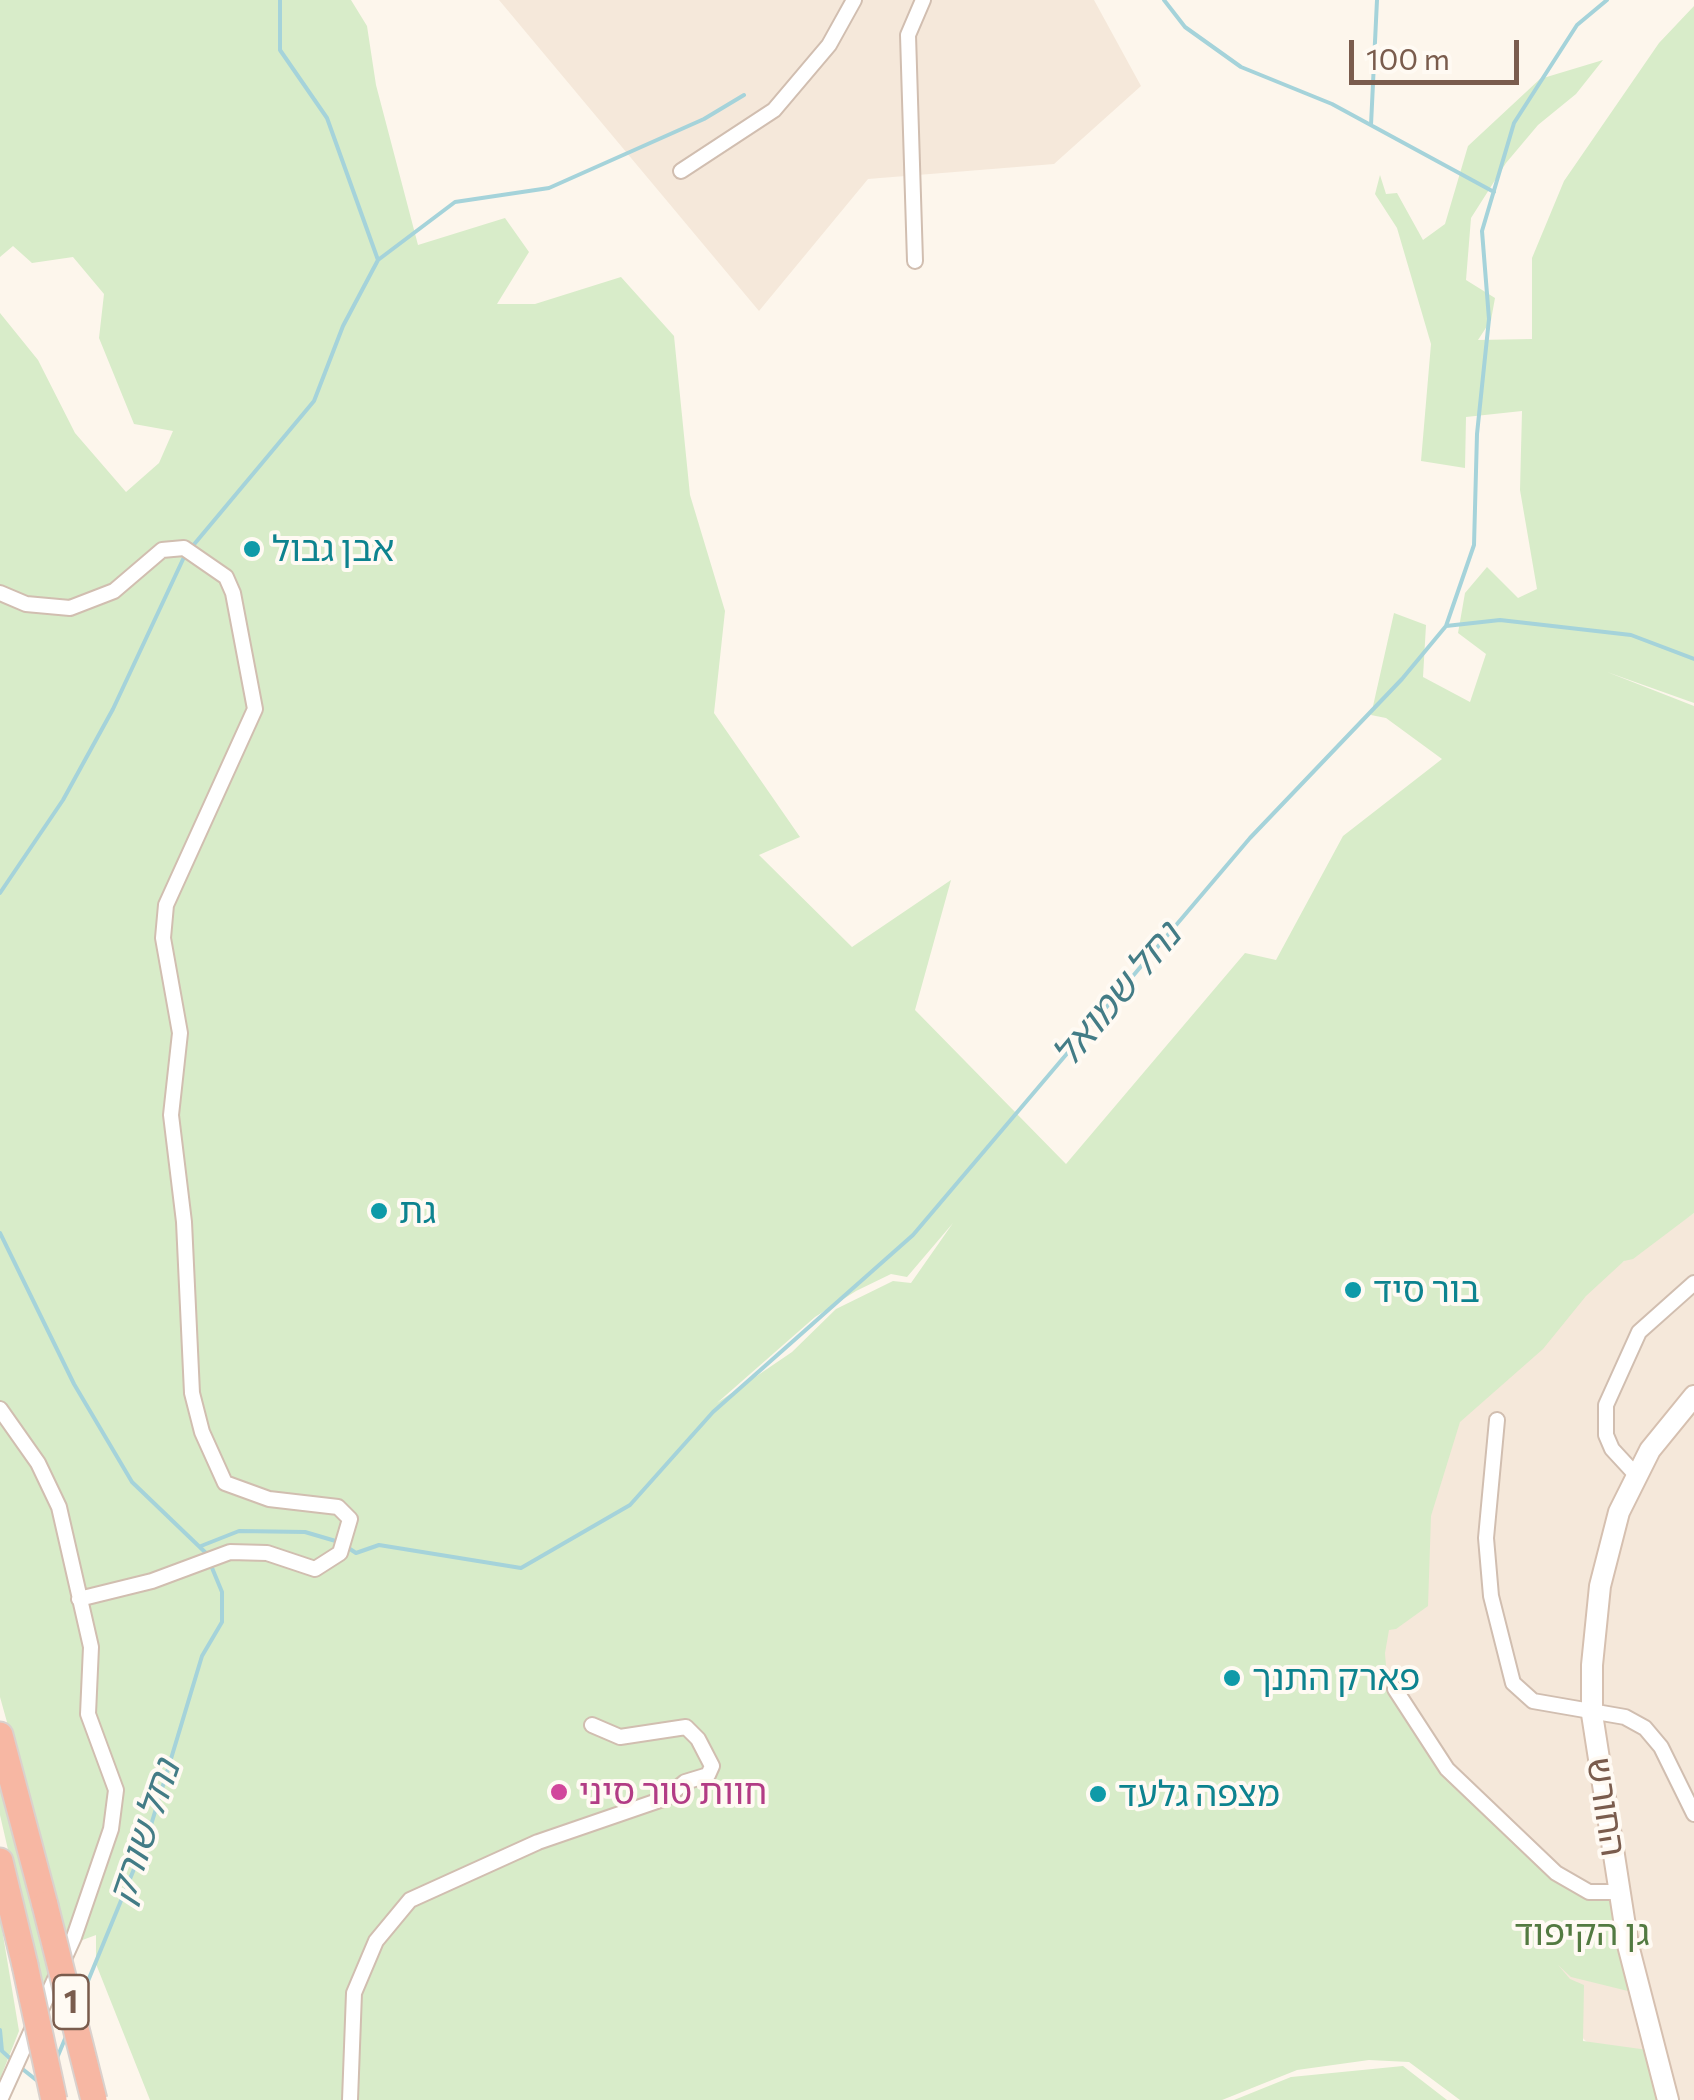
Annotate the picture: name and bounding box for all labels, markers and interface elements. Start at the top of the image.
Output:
scale bar [1354,20,1524,82]
text: 100 m [1366,39,1450,76]
place label: אבן גבול [272,528,394,570]
marker: אבן גבול [241,538,263,560]
water label: נחל שמואל [1043,913,1191,1077]
place label: גת [399,1190,436,1232]
marker: גת [368,1200,390,1222]
place label: בור סיד [1373,1269,1480,1311]
marker: בור סיד [1342,1279,1364,1301]
place label: פארק התנך [1252,1657,1420,1699]
marker: פארק התנך [1221,1667,1243,1689]
water label: נחל שורק [98,1754,190,1910]
street label: החורש [1578,1755,1634,1859]
place label: חוות טור סיני [579,1771,767,1813]
place label: מצפה גלעד [1118,1773,1280,1815]
marker: חוות טור סיני [548,1781,570,1803]
marker: מצפה גלעד [1087,1783,1109,1805]
park label: גן הקיפוד [1514,1912,1650,1954]
road number: 1 [54,1975,88,2029]

